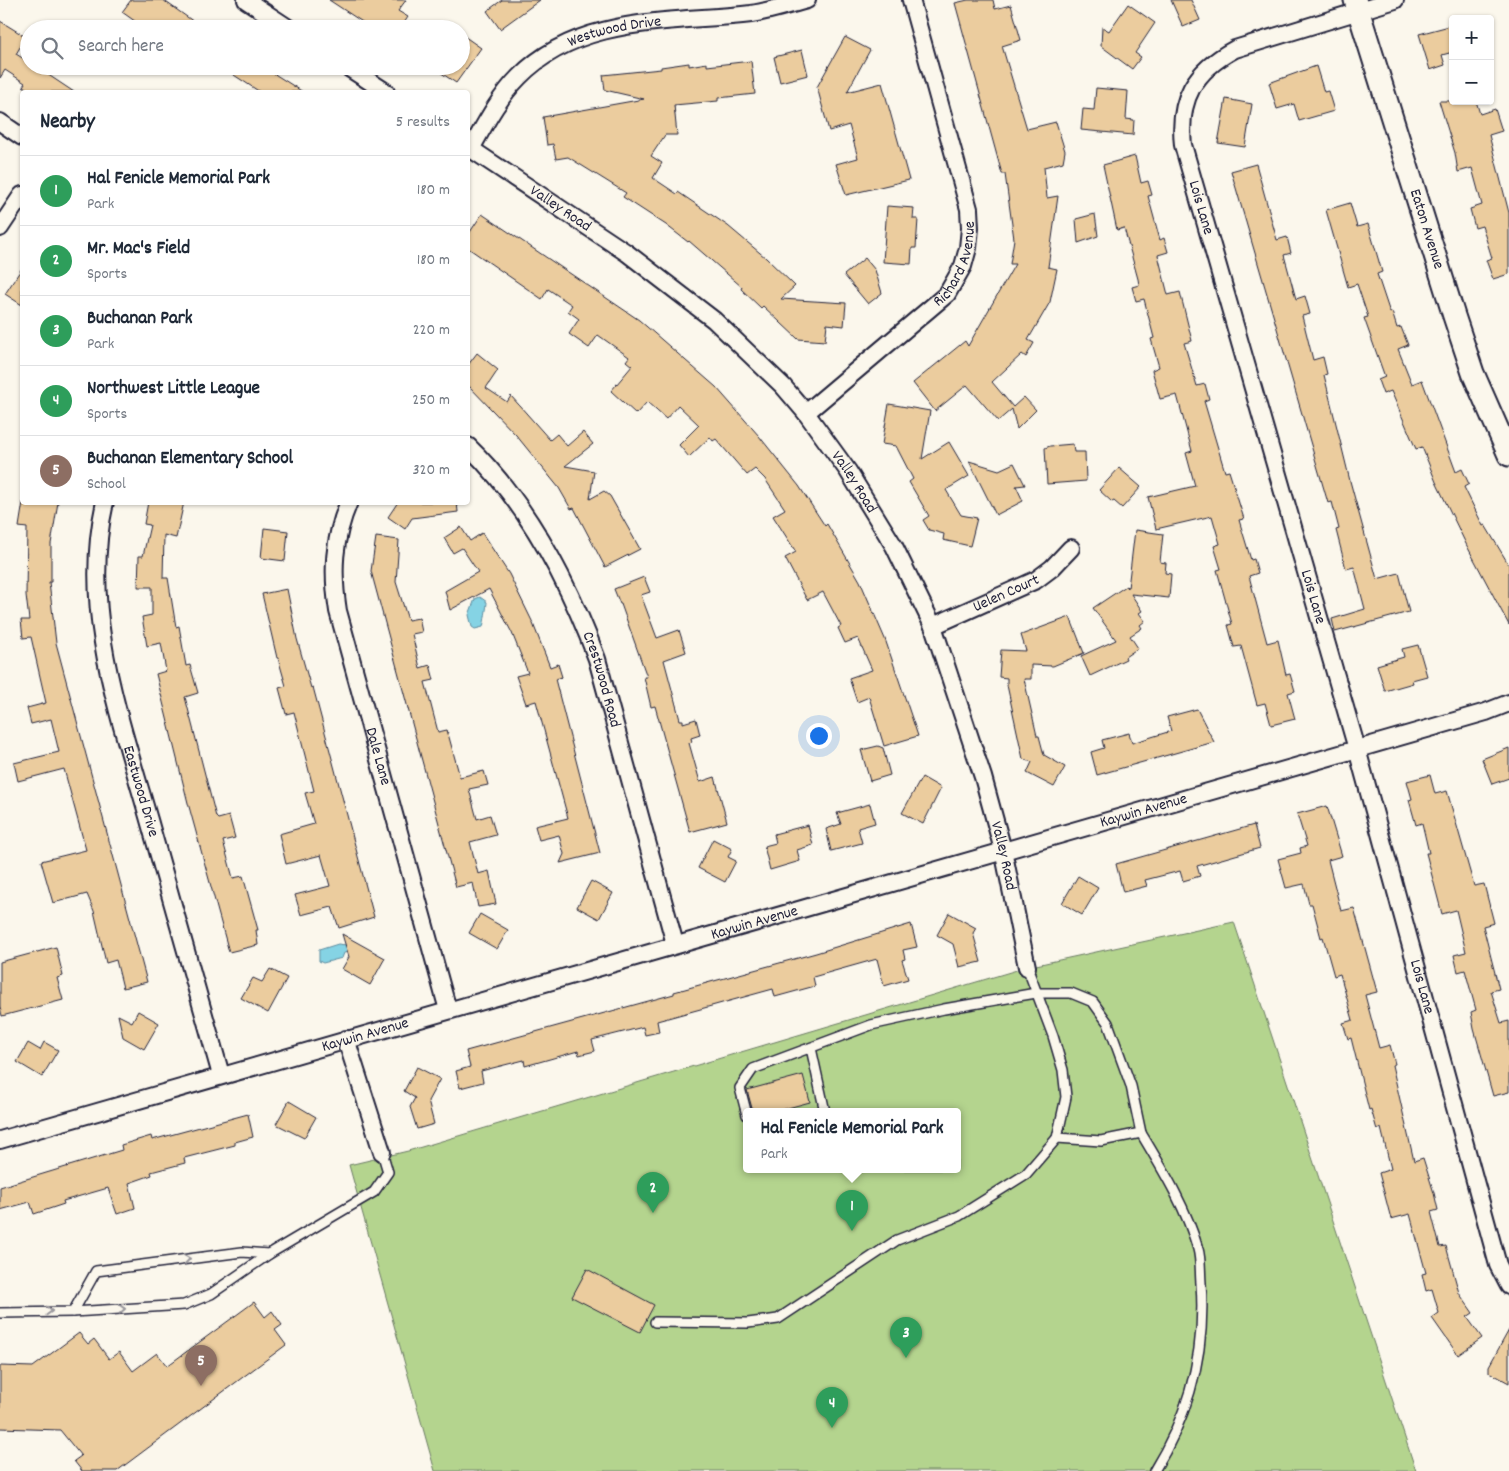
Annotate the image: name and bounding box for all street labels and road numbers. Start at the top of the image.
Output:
street label: Westwood Drive [564,10,662,53]
street label: Lois Lane [1182,178,1220,237]
street label: Valley Road [525,180,596,238]
street label: Eaton Avenue [1403,186,1450,272]
street label: Richard Avenue [928,220,981,312]
street label: Valley Road [826,446,883,518]
street label: Lois Lane [1294,567,1332,627]
street label: Uelen Court [969,568,1043,618]
street label: Crestwood Road [576,628,627,730]
street label: Dale Lane [359,725,397,788]
street label: Eastwood Drive [116,743,165,840]
street label: Kaywin Avenue [1097,787,1190,834]
street label: Valley Road [984,819,1022,892]
street label: Kaywin Avenue [708,899,801,946]
street label: Lois Lane [1404,957,1440,1017]
street label: Kaywin Avenue [319,1011,411,1058]

